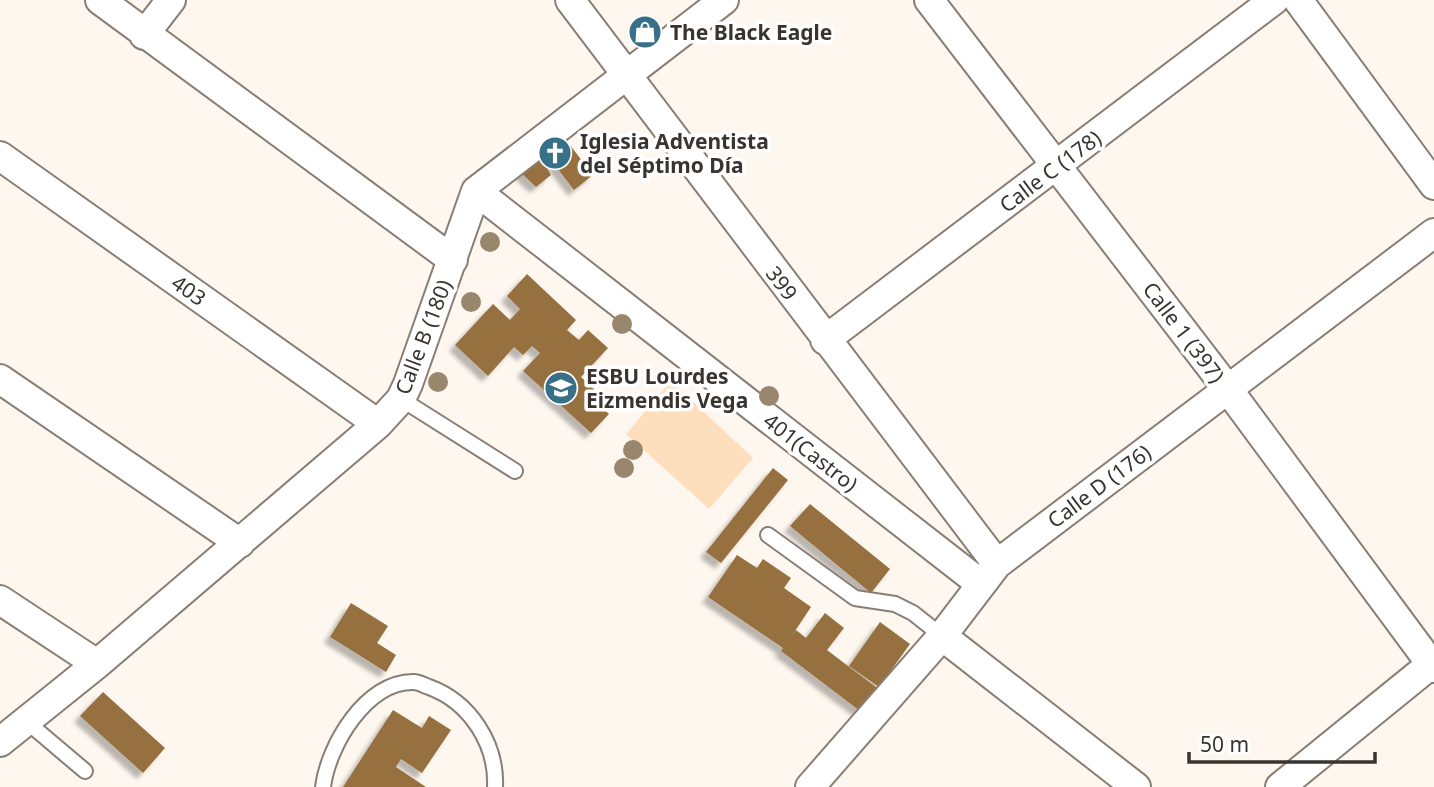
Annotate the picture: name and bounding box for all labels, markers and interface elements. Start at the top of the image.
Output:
shop icon: The Black Eagle [626,13,664,51]
place label: The Black Eagle [670,18,832,46]
street label: Calle C (178) [993,124,1107,218]
place label: Iglesia Adventista del Séptimo Día [580,127,769,179]
church icon: Iglesia Adventista del Séptimo Día [536,134,574,172]
street label: 399 [760,260,804,306]
street label: 403 [166,268,212,312]
street label: Calle B (180) [388,276,458,398]
street label: Calle 1 (397) [1137,276,1231,388]
place label: ESBU Lourdes Eizmendis Vega [586,362,748,414]
school or university icon: ESBU Lourdes Eizmendis Vega [542,369,580,407]
street label: 401(Castro) [758,406,864,498]
street label: Calle D (176) [1042,438,1156,534]
scale bar [1189,720,1374,764]
text: 50 m [1200,730,1249,758]

